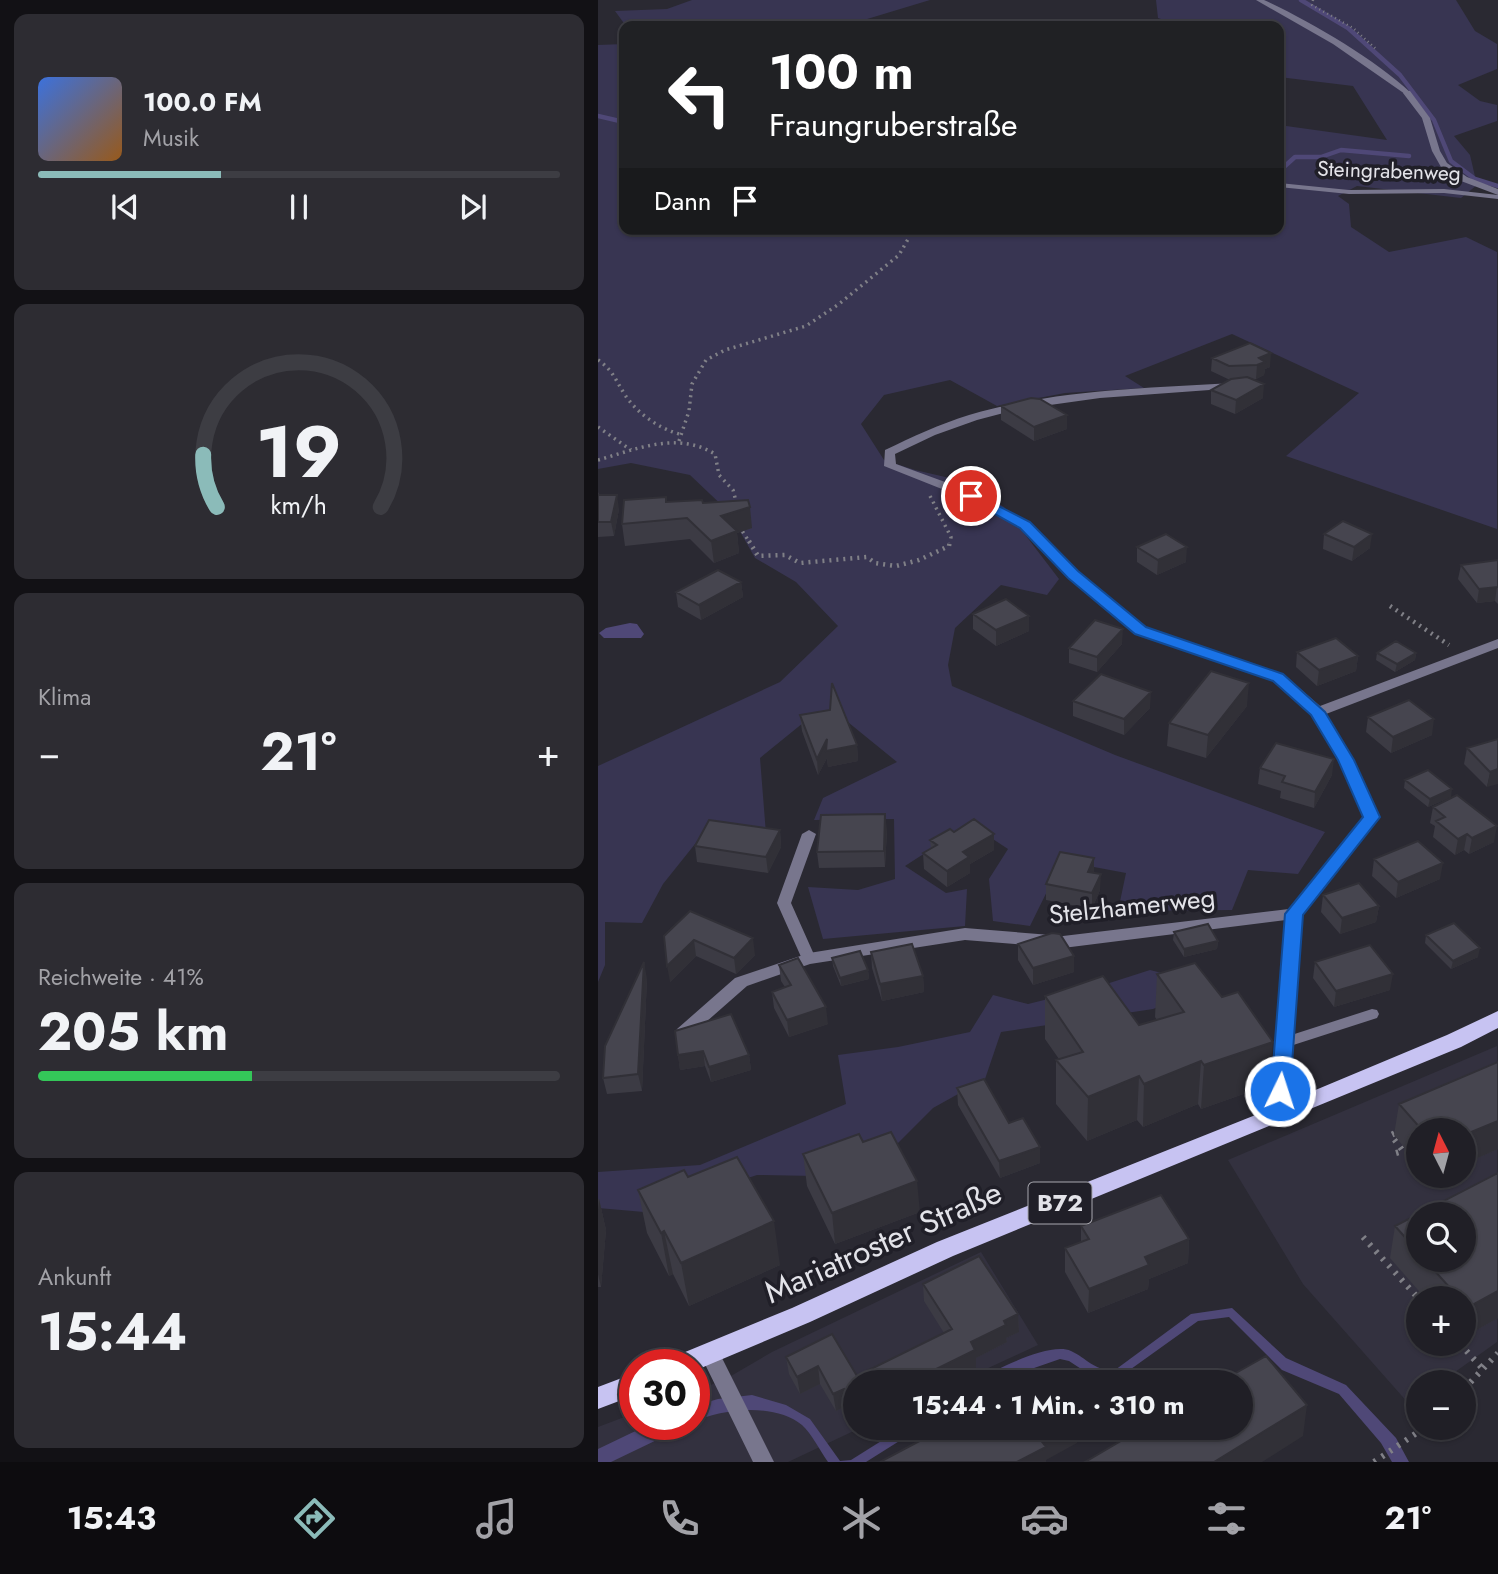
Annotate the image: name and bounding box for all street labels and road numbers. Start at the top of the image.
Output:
street label: Steingrabenweg [1317,154,1461,188]
street label: Stelzhamerweg [1047,878,1217,934]
street label: Mariatroster Straße [757,1169,1009,1315]
road number: B72 [1028,1182,1092,1224]

